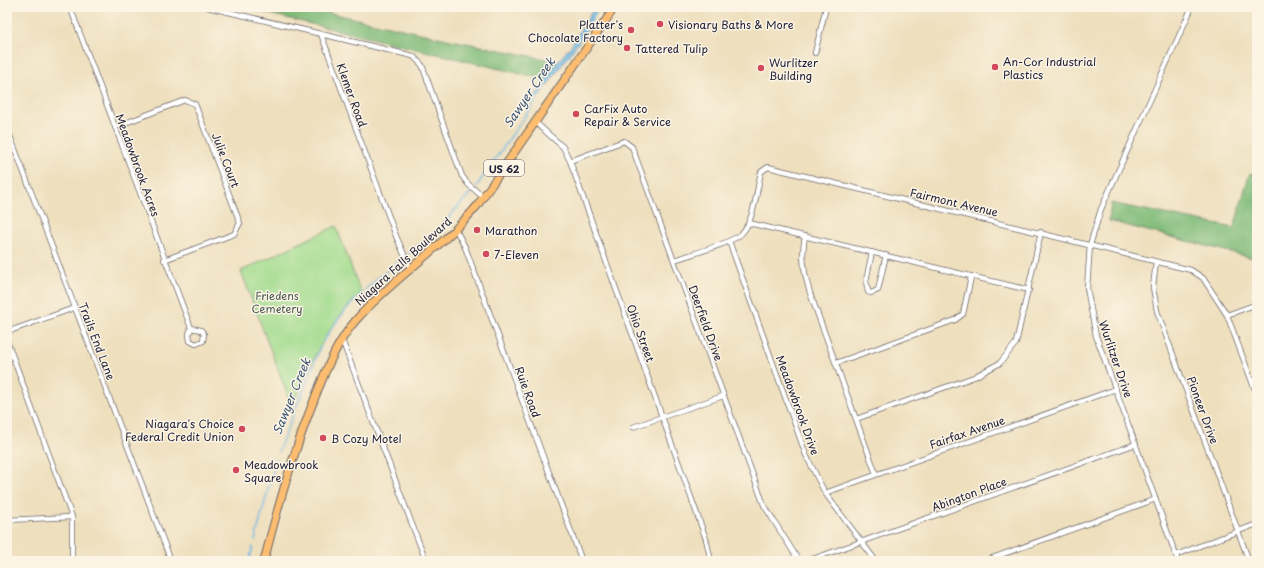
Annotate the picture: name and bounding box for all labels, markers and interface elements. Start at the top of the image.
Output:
place label: Platter's Chocolate Factory [528,16,623,46]
place label: Visionary Baths & More [668,16,794,33]
marker: Visionary Baths & More [655,19,665,29]
marker: Platter's Chocolate Factory [626,25,636,35]
place label: Tattered Tulip [635,40,708,57]
marker: Tattered Tulip [622,43,632,53]
water label: Sawyer Creek [499,53,560,131]
place label: An-Cor Industrial Plastics [1003,53,1096,83]
place label: Wurlitzer Building [769,54,819,84]
street label: Klemer Road [333,61,372,130]
marker: An-Cor Industrial Plastics [990,62,1000,72]
marker: Wurlitzer Building [756,63,766,73]
place label: CarFix Auto Repair & Service [584,100,671,130]
marker: CarFix Auto Repair & Service [571,109,581,119]
street label: Meadowbrook Acres [112,111,164,219]
street label: Julie Court [208,130,244,190]
road number: US 62 [484,160,524,176]
street label: Fairmont Avenue [908,184,1000,220]
street label: Niagara Falls Boulevard [351,213,455,309]
place label: Marathon [485,222,537,239]
marker: Marathon [472,225,482,235]
place label: 7-Eleven [494,246,539,263]
marker: 7-Eleven [481,249,491,259]
street label: Deerfield Drive [684,283,728,363]
park label: Friedens Cemetery [251,287,303,317]
street label: Trails End Lane [74,300,120,382]
street label: Ohio Street [623,302,659,365]
street label: Wurlitzer Drive [1095,318,1137,400]
street label: Meadowbrook Drive [772,353,824,457]
water label: Sawyer Creek [267,354,315,437]
street label: Ruie Road [511,364,545,420]
street label: Pioneer Drive [1183,374,1223,446]
street label: Fairfax Avenue [927,411,1007,453]
place label: Niagara's Choice Federal Credit Union [125,415,234,445]
marker: Niagara's Choice Federal Credit Union [237,424,247,434]
place label: B Cozy Motel [331,430,402,447]
marker: B Cozy Motel [318,433,328,443]
place label: Meadowbrook Square [244,456,319,486]
marker: Meadowbrook Square [231,465,241,475]
street label: Abington Place [929,472,1009,515]

